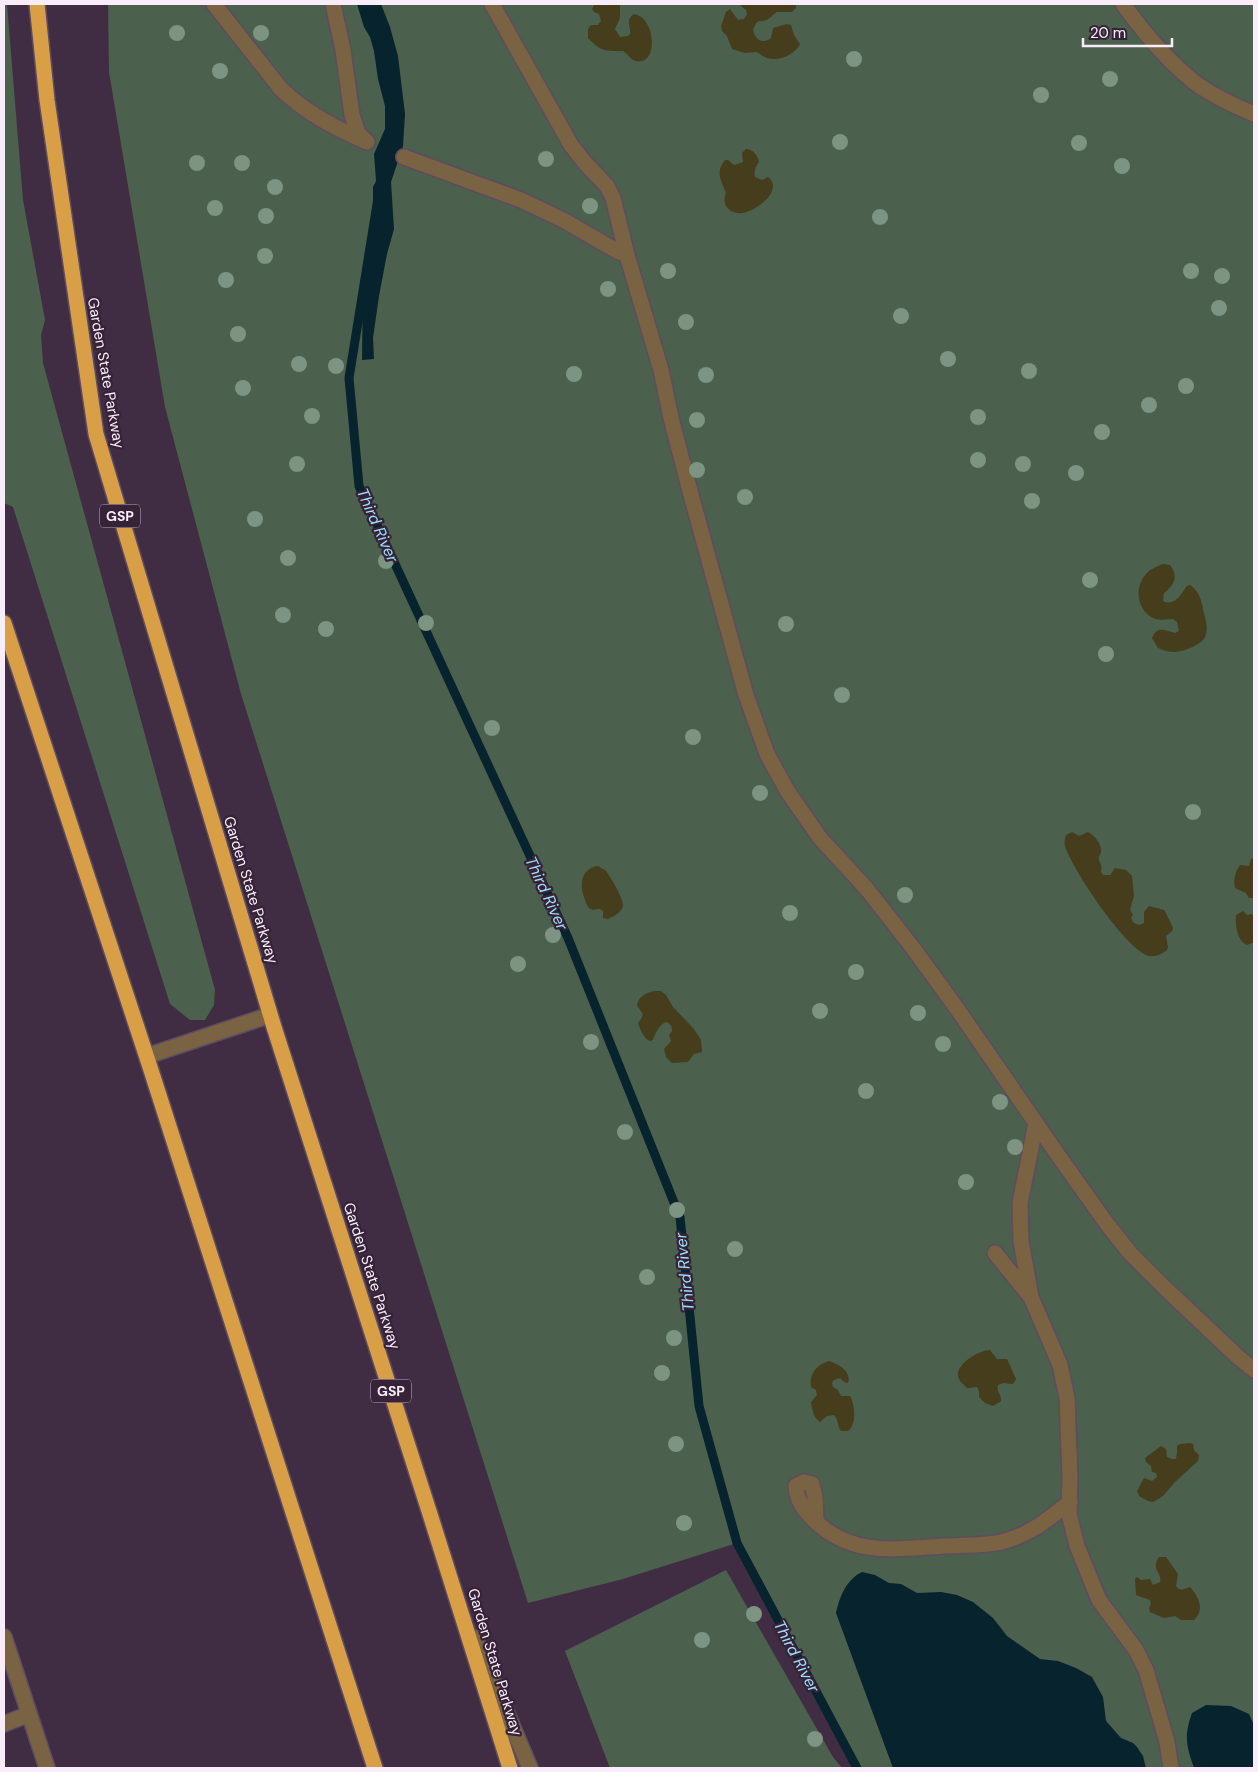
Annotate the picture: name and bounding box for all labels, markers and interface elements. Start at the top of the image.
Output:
scale bar [1083,15,1172,47]
text: 20 m [1090,23,1126,43]
street label: Garden State Parkway [83,296,129,451]
water label: Third River [352,485,404,567]
road number: GSP [100,504,140,528]
street label: Garden State Parkway [219,814,283,967]
water label: Third River [520,853,573,934]
street label: Garden State Parkway [339,1200,405,1353]
water label: Third River [670,1231,699,1312]
road number: GSP [371,1380,411,1402]
street label: Garden State Parkway [463,1586,527,1739]
water label: Third River [769,1616,825,1697]

